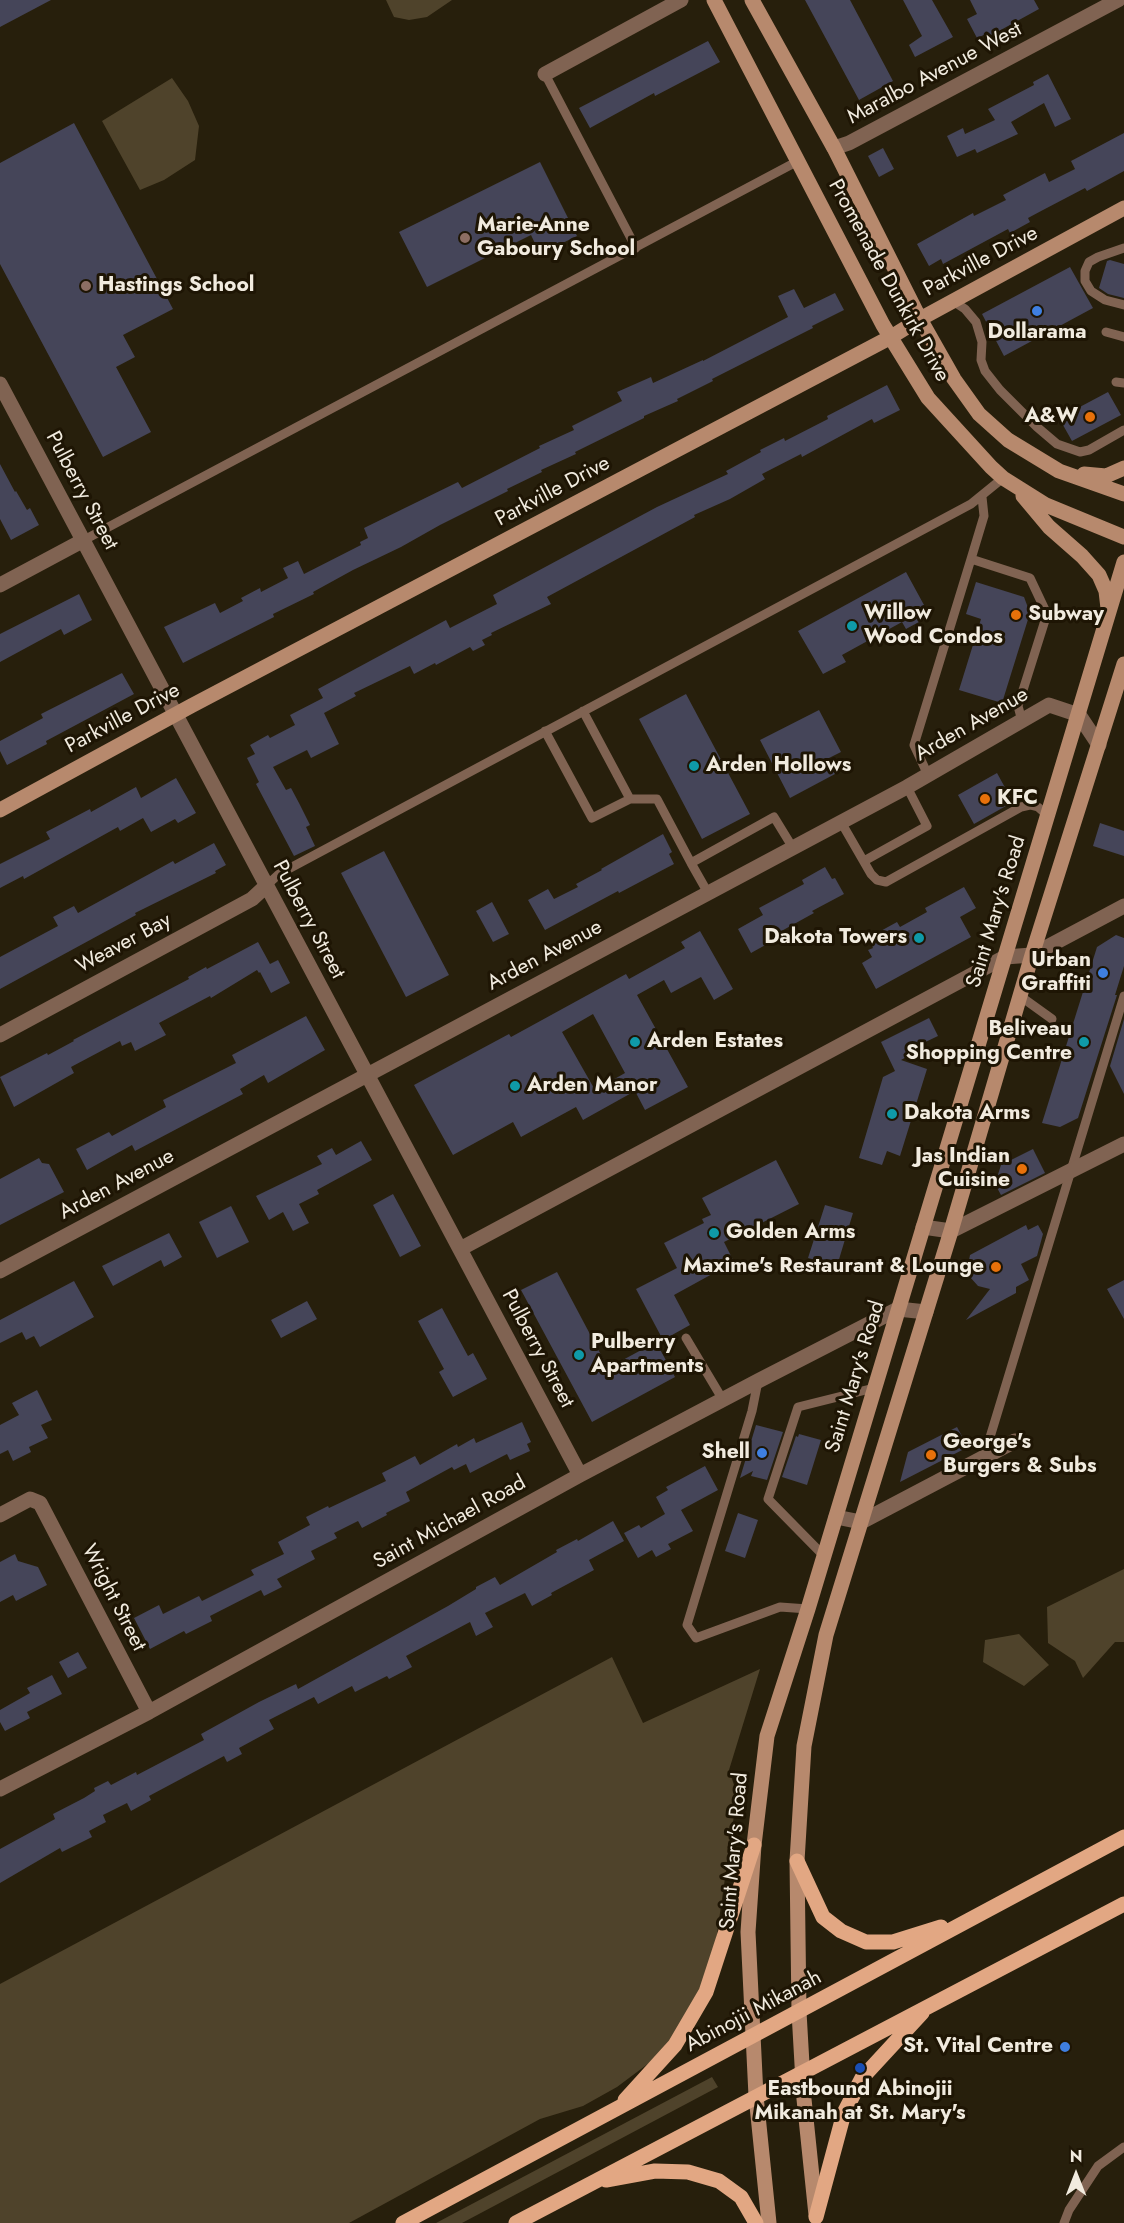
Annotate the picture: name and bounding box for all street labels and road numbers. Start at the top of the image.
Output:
street label: Maralbo Avenue West [843,17,1027,131]
street label: Promenade Dunkirk Drive [822,175,954,387]
street label: Parkville Drive [920,221,1042,303]
street label: Pulberry Street [39,428,123,554]
street label: Parkville Drive [492,451,614,533]
street label: Parkville Drive [62,678,184,760]
street label: Arden Avenue [911,682,1033,768]
street label: Saint Mary's Road [962,833,1032,991]
street label: Pulberry Street [266,857,350,983]
street label: Weaver Bay [72,908,176,980]
street label: Arden Avenue [483,915,607,997]
street label: Arden Avenue [55,1144,179,1226]
street label: Pulberry Street [495,1286,579,1412]
street label: Saint Mary's Road [821,1298,891,1456]
street label: Saint Michael Road [369,1471,531,1575]
street label: Wright Street [75,1540,151,1656]
street label: Saint Mary's Road [716,1771,754,1931]
street label: Abinojii Mikanah [682,1966,826,2058]

